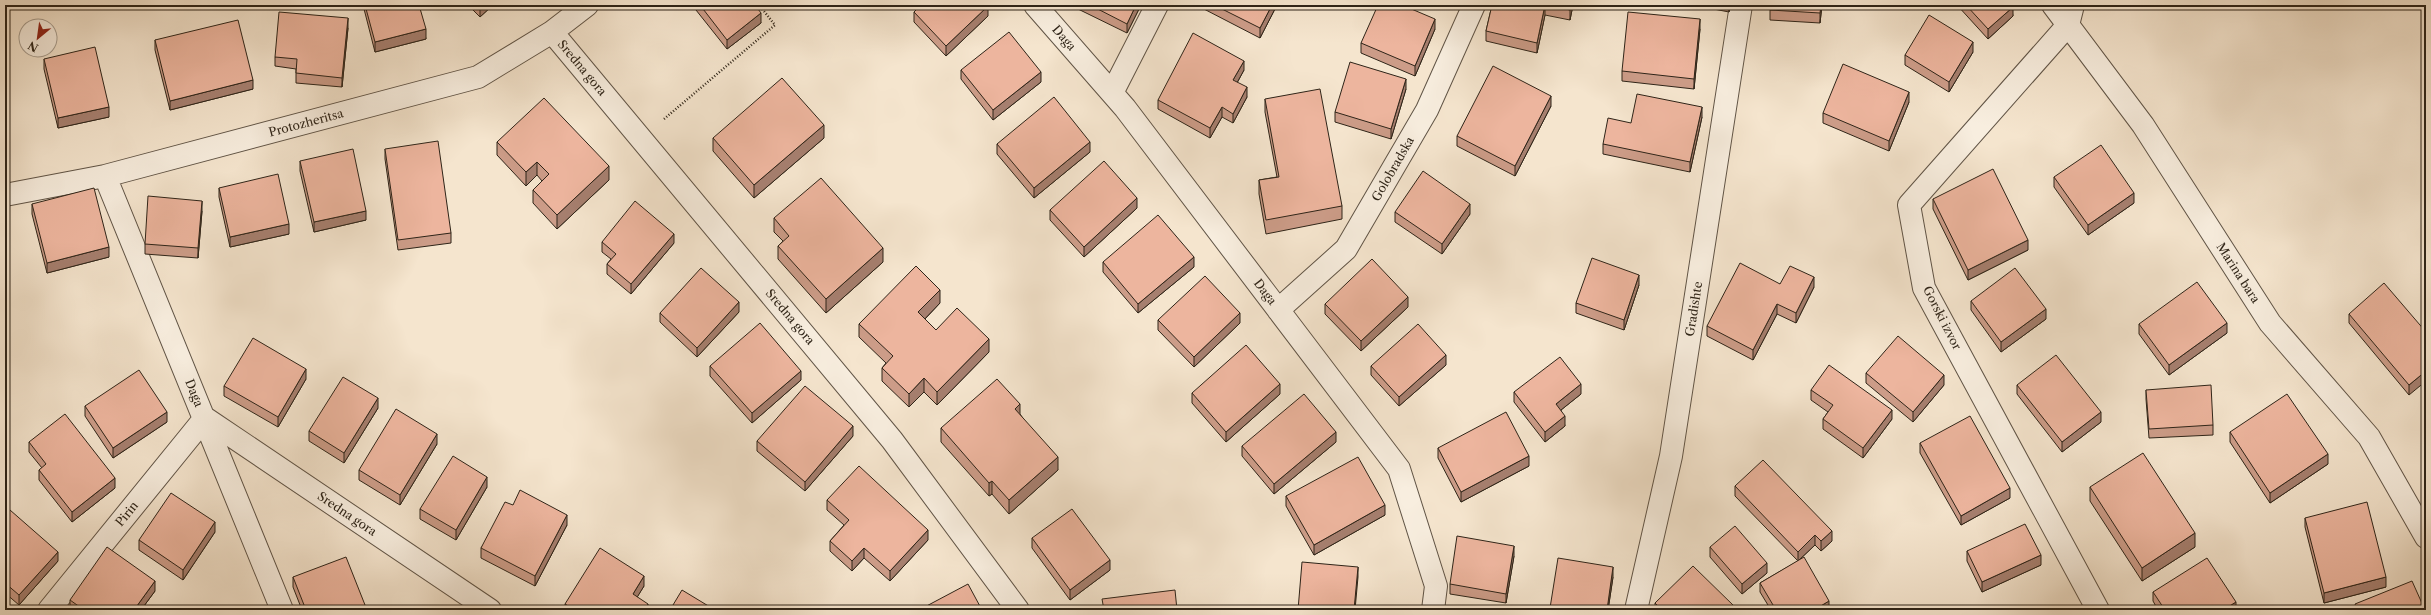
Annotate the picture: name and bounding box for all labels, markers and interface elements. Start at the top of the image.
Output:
north arrow [18,18,58,58]
street label: Daga [1049,22,1080,54]
street label: Sredna gora [555,37,610,99]
text: N [25,38,41,55]
street label: Protozheritsa [267,105,345,140]
street label: Golobradska [1368,133,1417,204]
street label: Marina bara [2213,240,2264,306]
street label: Daga [1251,276,1280,308]
street label: Gradishte [1682,280,1705,338]
street label: Gorski izvor [1920,283,1965,352]
street label: Sredna gora [763,286,818,348]
street label: Daga [182,377,207,410]
street label: Sredna gora [315,488,380,539]
street label: Pirin [112,498,141,529]

